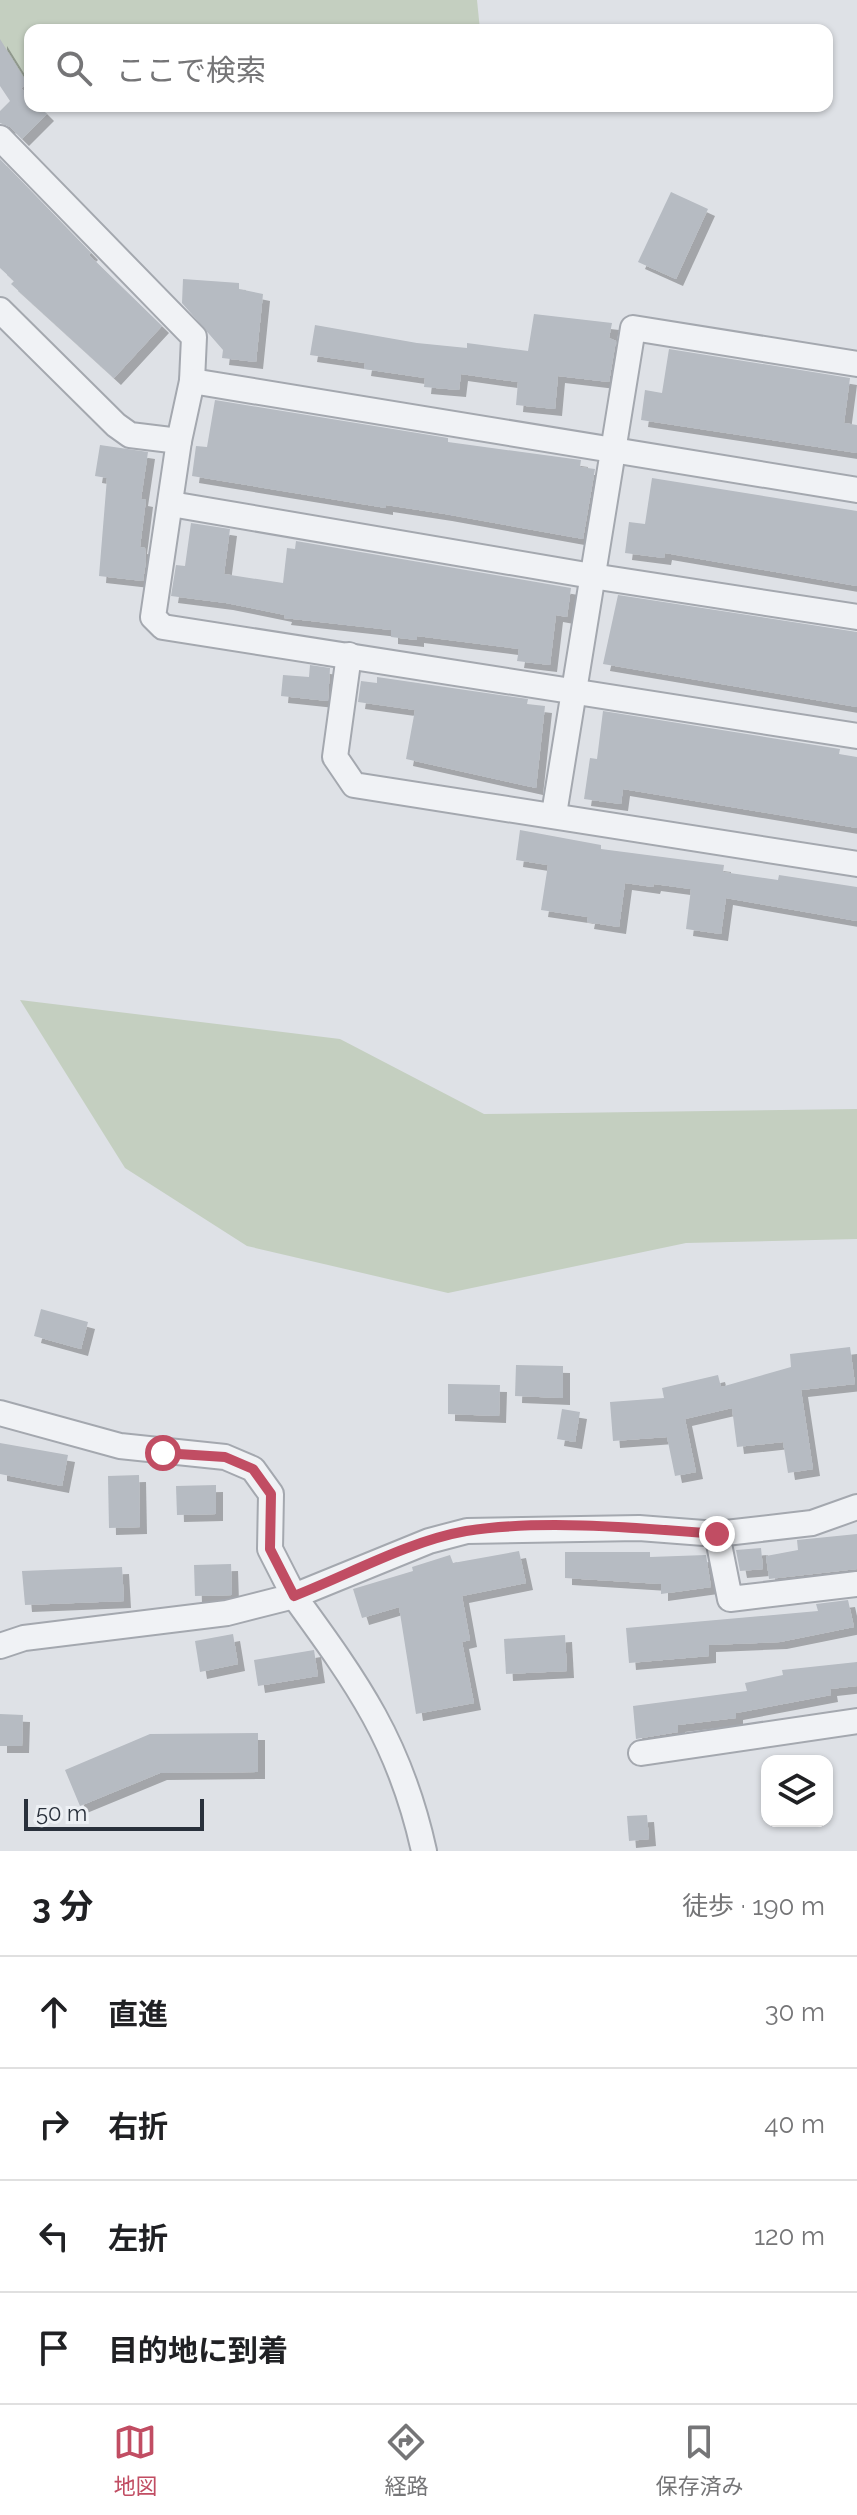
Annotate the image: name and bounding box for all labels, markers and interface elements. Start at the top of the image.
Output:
search box [24,24,833,112]
icon: search [52,46,96,90]
text: ここで検索 [116,53,266,88]
route start [145,1435,181,1471]
route end [699,1516,735,1552]
map controls [761,1755,833,1827]
button: layers [761,1755,833,1827]
scale bar [24,1795,204,1831]
text: 50 m [36,1800,87,1826]
text: 3 分 [32,1886,93,1926]
text: 徒歩 · 190 m [682,1891,825,1921]
icon: ahead [32,1990,76,2034]
text: 直進 [108,1997,168,2032]
text: 30 m [765,1997,825,2027]
icon: right [32,2102,76,2146]
text: 右折 [108,2109,168,2144]
text: 40 m [764,2109,825,2139]
icon: left [32,2214,76,2258]
text: 左折 [108,2221,168,2256]
text: 120 m [754,2221,825,2251]
icon: arrive [32,2326,76,2370]
text: 目的地に到着 [108,2333,288,2368]
tab: 地図 [113,2420,158,2500]
tab: 経路 [384,2420,429,2500]
tab: 保存済み [655,2420,744,2500]

